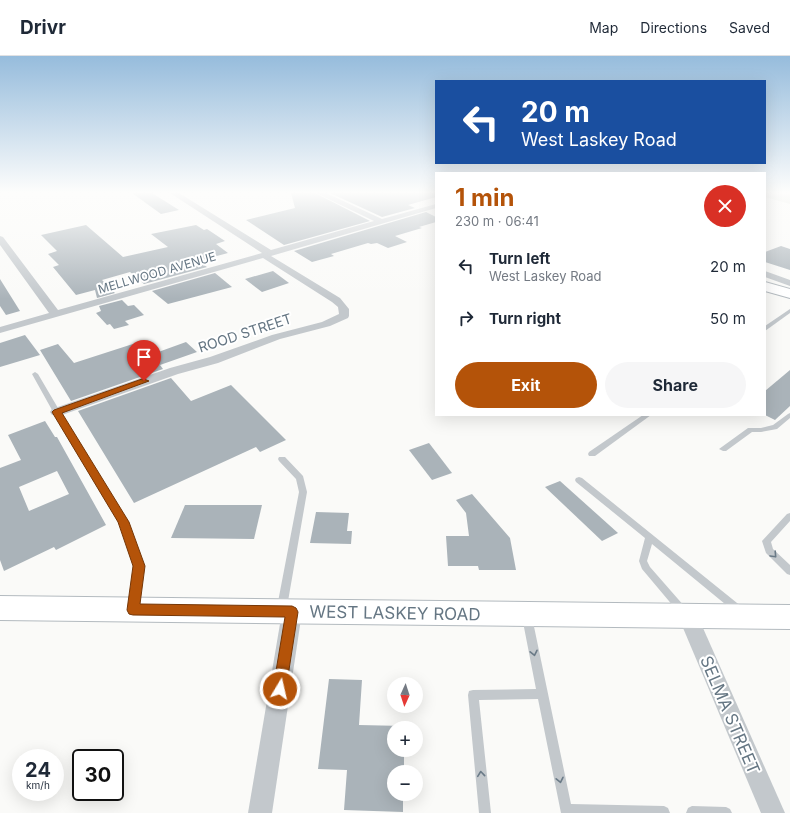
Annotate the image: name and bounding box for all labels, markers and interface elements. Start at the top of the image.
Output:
text: Drivr [20,16,66,39]
text: Map [589,19,618,36]
text: Directions [640,19,707,36]
text: Saved [729,19,770,36]
text: 20 m [521,95,590,129]
icon: left [455,96,507,148]
text: West Laskey Road [521,129,677,150]
text: 1 min [455,183,514,212]
button: close [704,185,746,227]
text: 230 m · 06:41 [455,213,539,229]
street label: MELLWOOD AVENUE [96,249,218,297]
text: Turn left [489,249,550,268]
icon: left [455,255,477,277]
text: 20 m [710,257,746,276]
text: West Laskey Road [489,268,602,284]
icon: right [455,307,477,329]
street label: ROOD STREET [196,309,294,356]
text: Turn right [489,309,561,328]
text: 50 m [710,309,746,328]
pin [127,340,161,381]
icon: arrive [133,346,155,368]
button: Exit [455,362,597,408]
button: Share [605,362,746,408]
one-way arrow [769,550,776,557]
street label: WEST LASKEY ROAD [309,602,481,624]
one-way arrow [530,649,538,656]
street label: SELMA STREET [696,653,764,777]
position arrow [259,668,301,710]
north arrow [387,677,423,713]
map controls [387,677,423,801]
button: + [387,721,423,757]
speed limit sign: 30 [72,749,124,801]
text: 24 [25,758,51,782]
button: − [387,765,423,801]
one-way arrow [477,771,486,777]
one-way arrow [556,777,564,783]
text: km/h [26,779,50,791]

